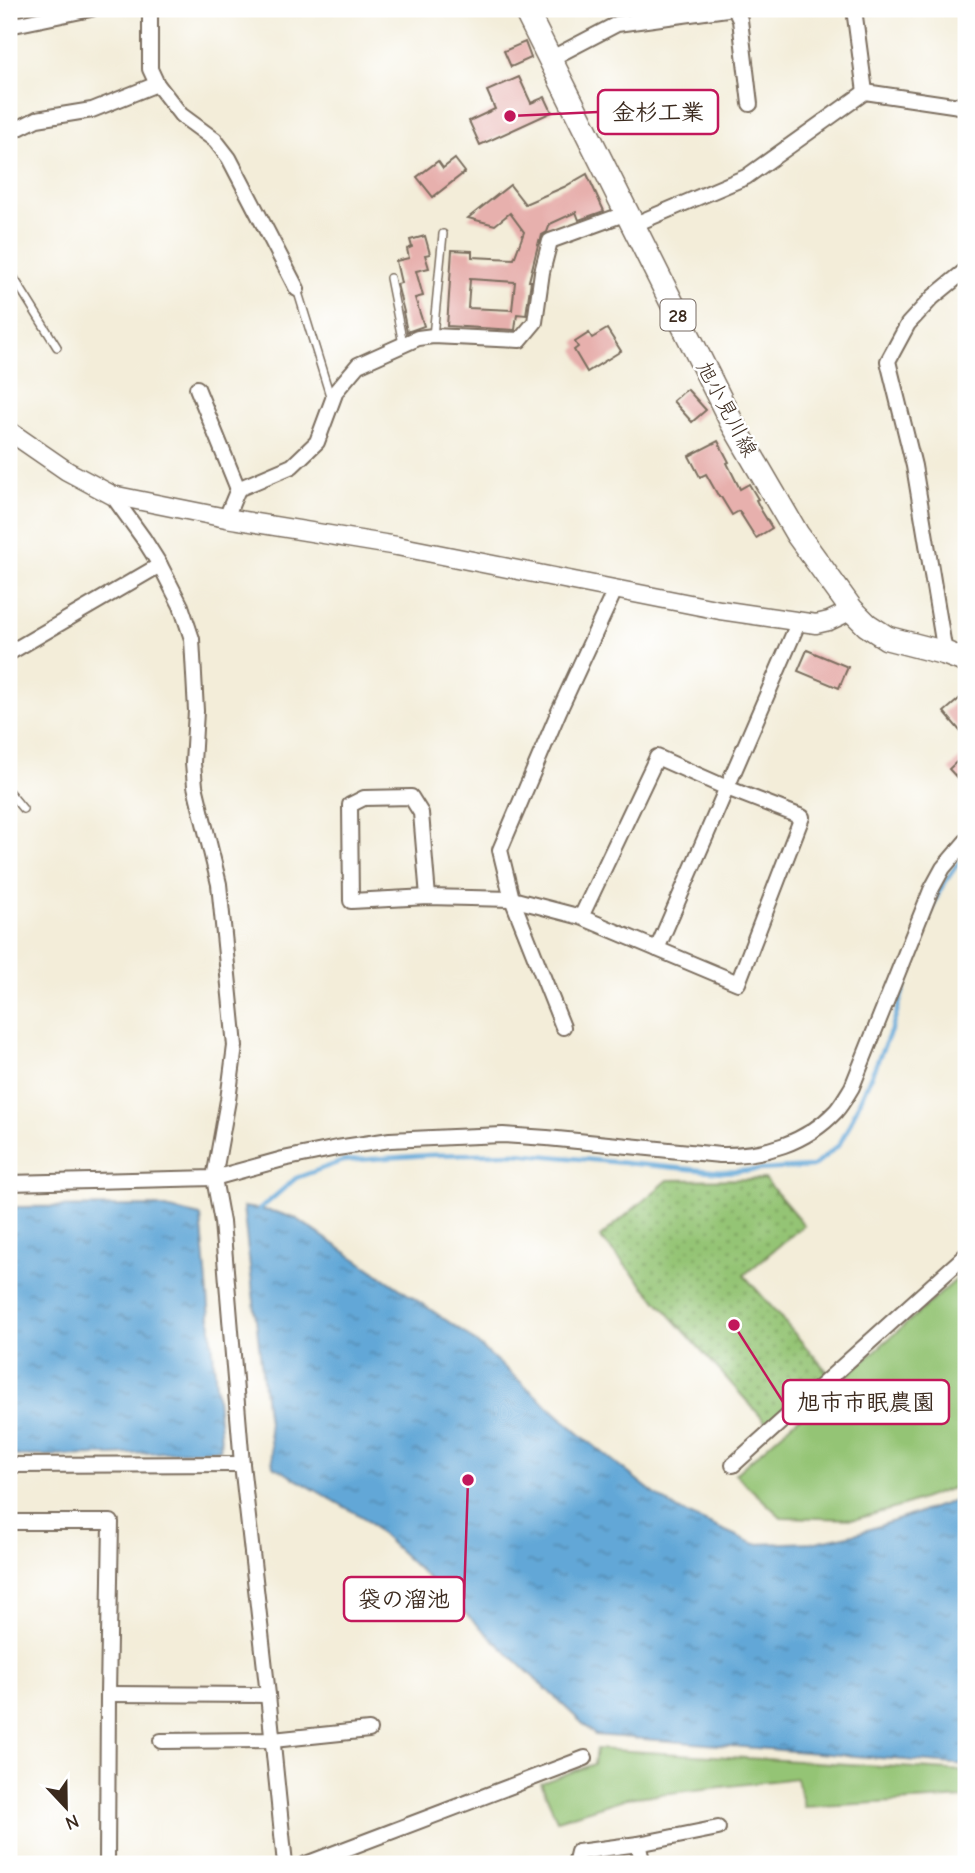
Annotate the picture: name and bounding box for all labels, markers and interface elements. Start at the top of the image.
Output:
callout: 金杉工業 [598,90,718,134]
text: 金杉工業 [612,99,704,126]
road number: 28 [660,300,696,330]
street label: 旭小見川線 [692,357,762,461]
callout: 旭市市眠農園 [783,1380,949,1424]
text: 旭市市眠農園 [797,1389,935,1416]
callout: 袋の溜池 [344,1577,464,1621]
text: 袋の溜池 [358,1586,450,1613]
north arrow [32,1772,102,1842]
text: N [62,1809,82,1834]

